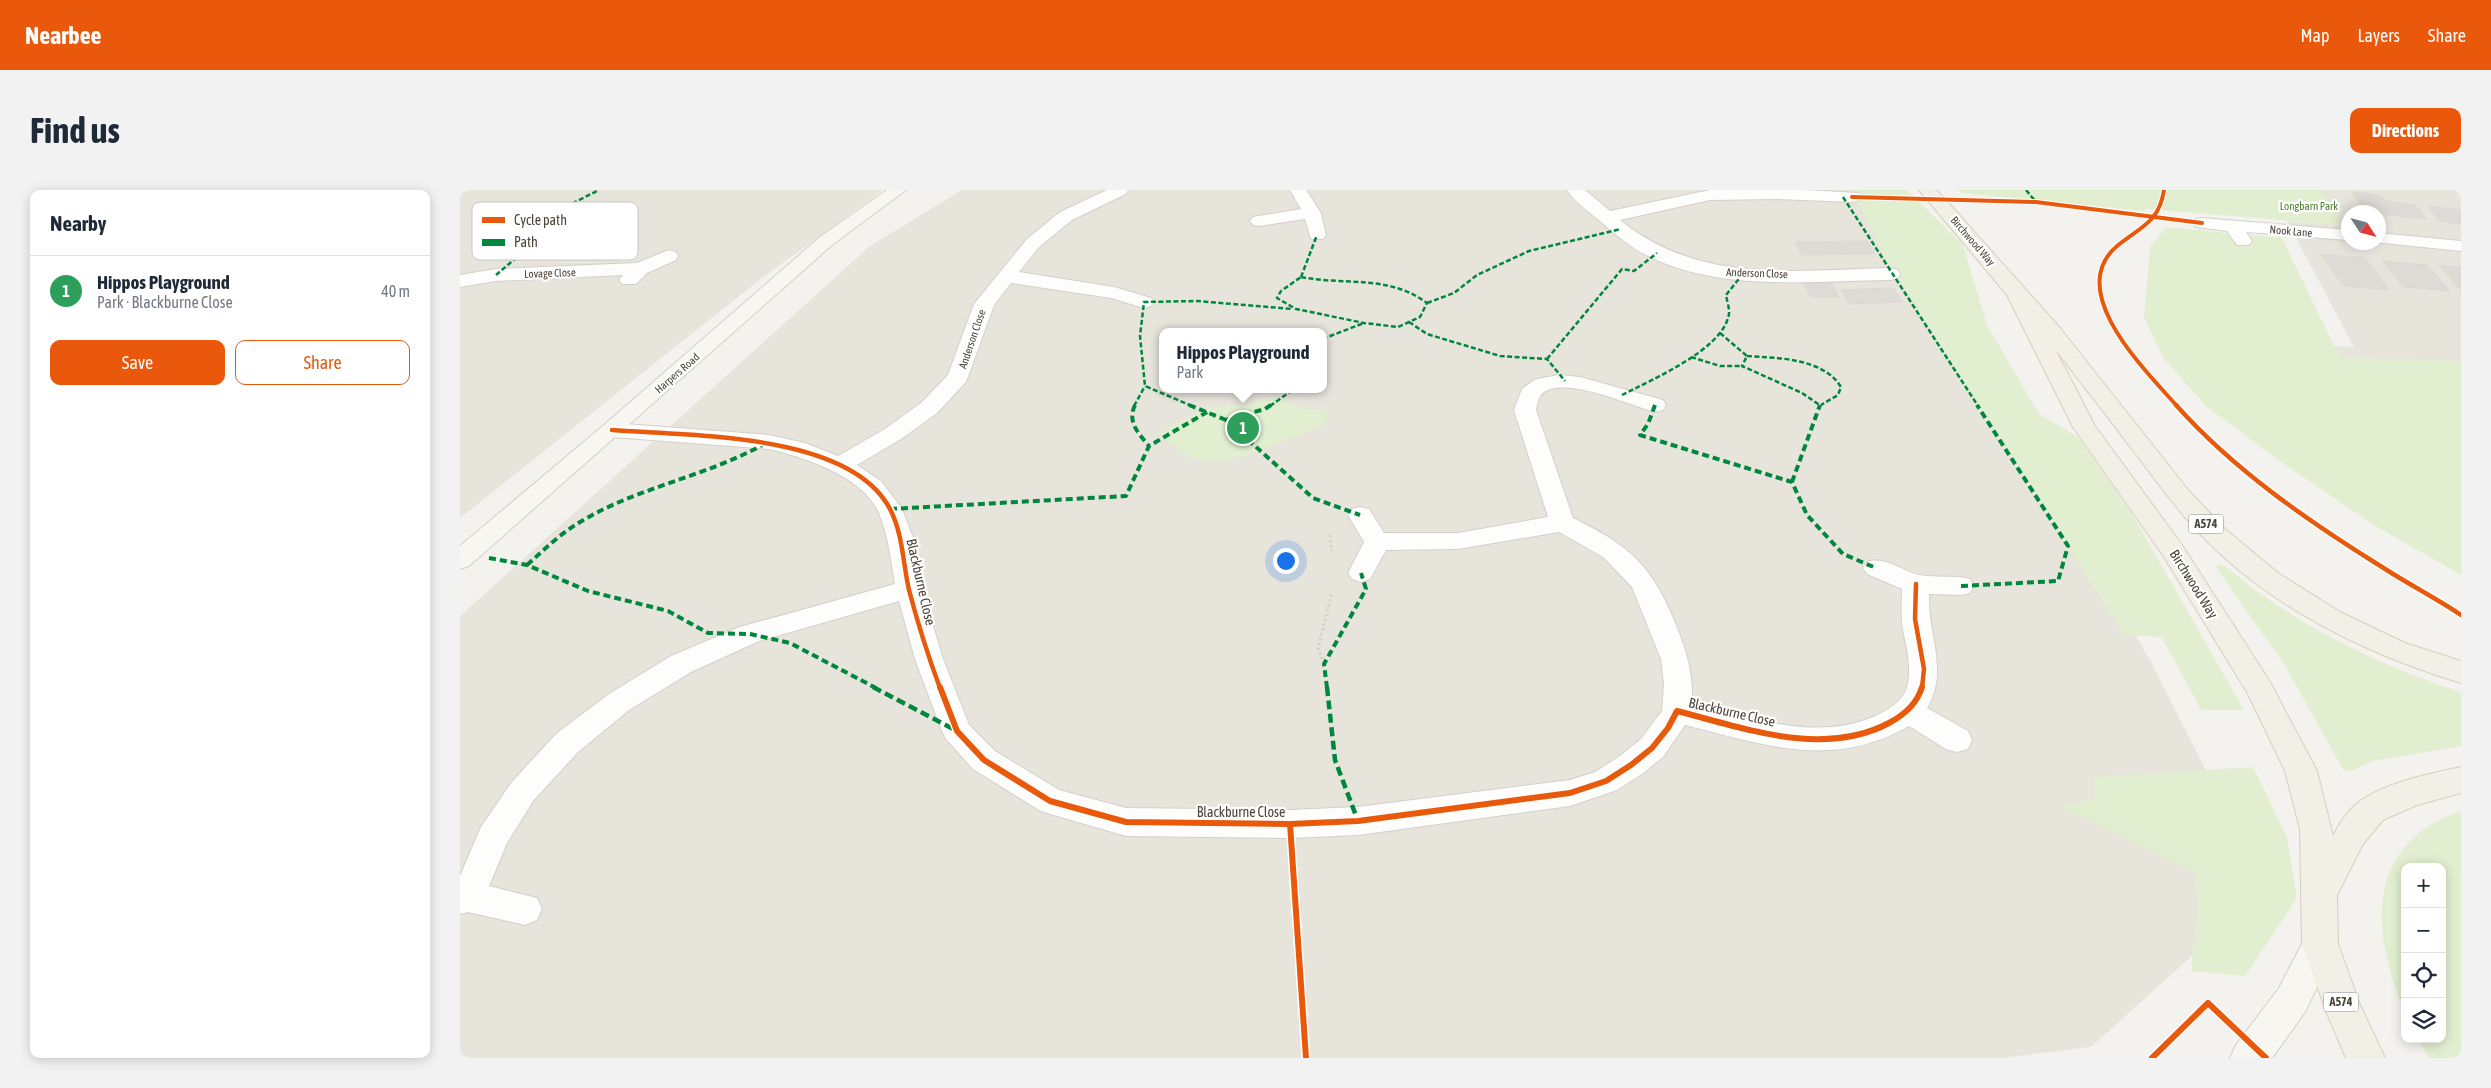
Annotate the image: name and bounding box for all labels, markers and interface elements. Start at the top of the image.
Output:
text: Nearbee [25,22,101,49]
text: Map [2300,25,2329,46]
text: Layers [2357,25,2400,46]
text: Share [2428,25,2466,46]
button: Directions [2350,108,2461,153]
text: Find us [30,110,120,150]
park label: Longbarn Park [2280,200,2338,212]
legend [472,202,638,260]
north arrow [2341,205,2386,250]
text: Nearby [50,211,106,235]
text: Cycle path [514,212,567,228]
street label: Birchwood Way [1948,214,1998,268]
street label: Nook Lane [2269,223,2313,239]
text: Path [514,234,538,250]
street label: Lovage Close [524,266,576,280]
street label: Anderson Close [1726,266,1788,280]
text: Hippos Playground [97,271,230,293]
text: 1 [62,282,70,300]
text: 40 m [381,282,410,300]
text: Park · Blackburne Close [97,293,233,311]
street label: Anderson Close [956,308,988,370]
popup [1159,328,1327,393]
button: Save [50,340,225,385]
button: Share [235,340,410,385]
text: Hippos Playground [1177,341,1309,363]
street label: Harpers Road [652,351,702,395]
text: Park [1177,363,1203,381]
pin: 1 [1227,409,1259,447]
road number: A574 [2188,514,2224,534]
street label: Blackburne Close [903,537,939,627]
street label: Birchwood Way [2167,547,2222,621]
your location [1273,548,1299,574]
street label: Blackburne Close [1687,694,1777,730]
street label: Blackburne Close [1197,804,1285,820]
map controls [2401,863,2446,1043]
button: + [2401,863,2446,908]
button: − [2401,908,2446,953]
button: locate [2401,953,2446,998]
road number: A574 [2324,992,2358,1012]
button: layers [2401,998,2446,1043]

